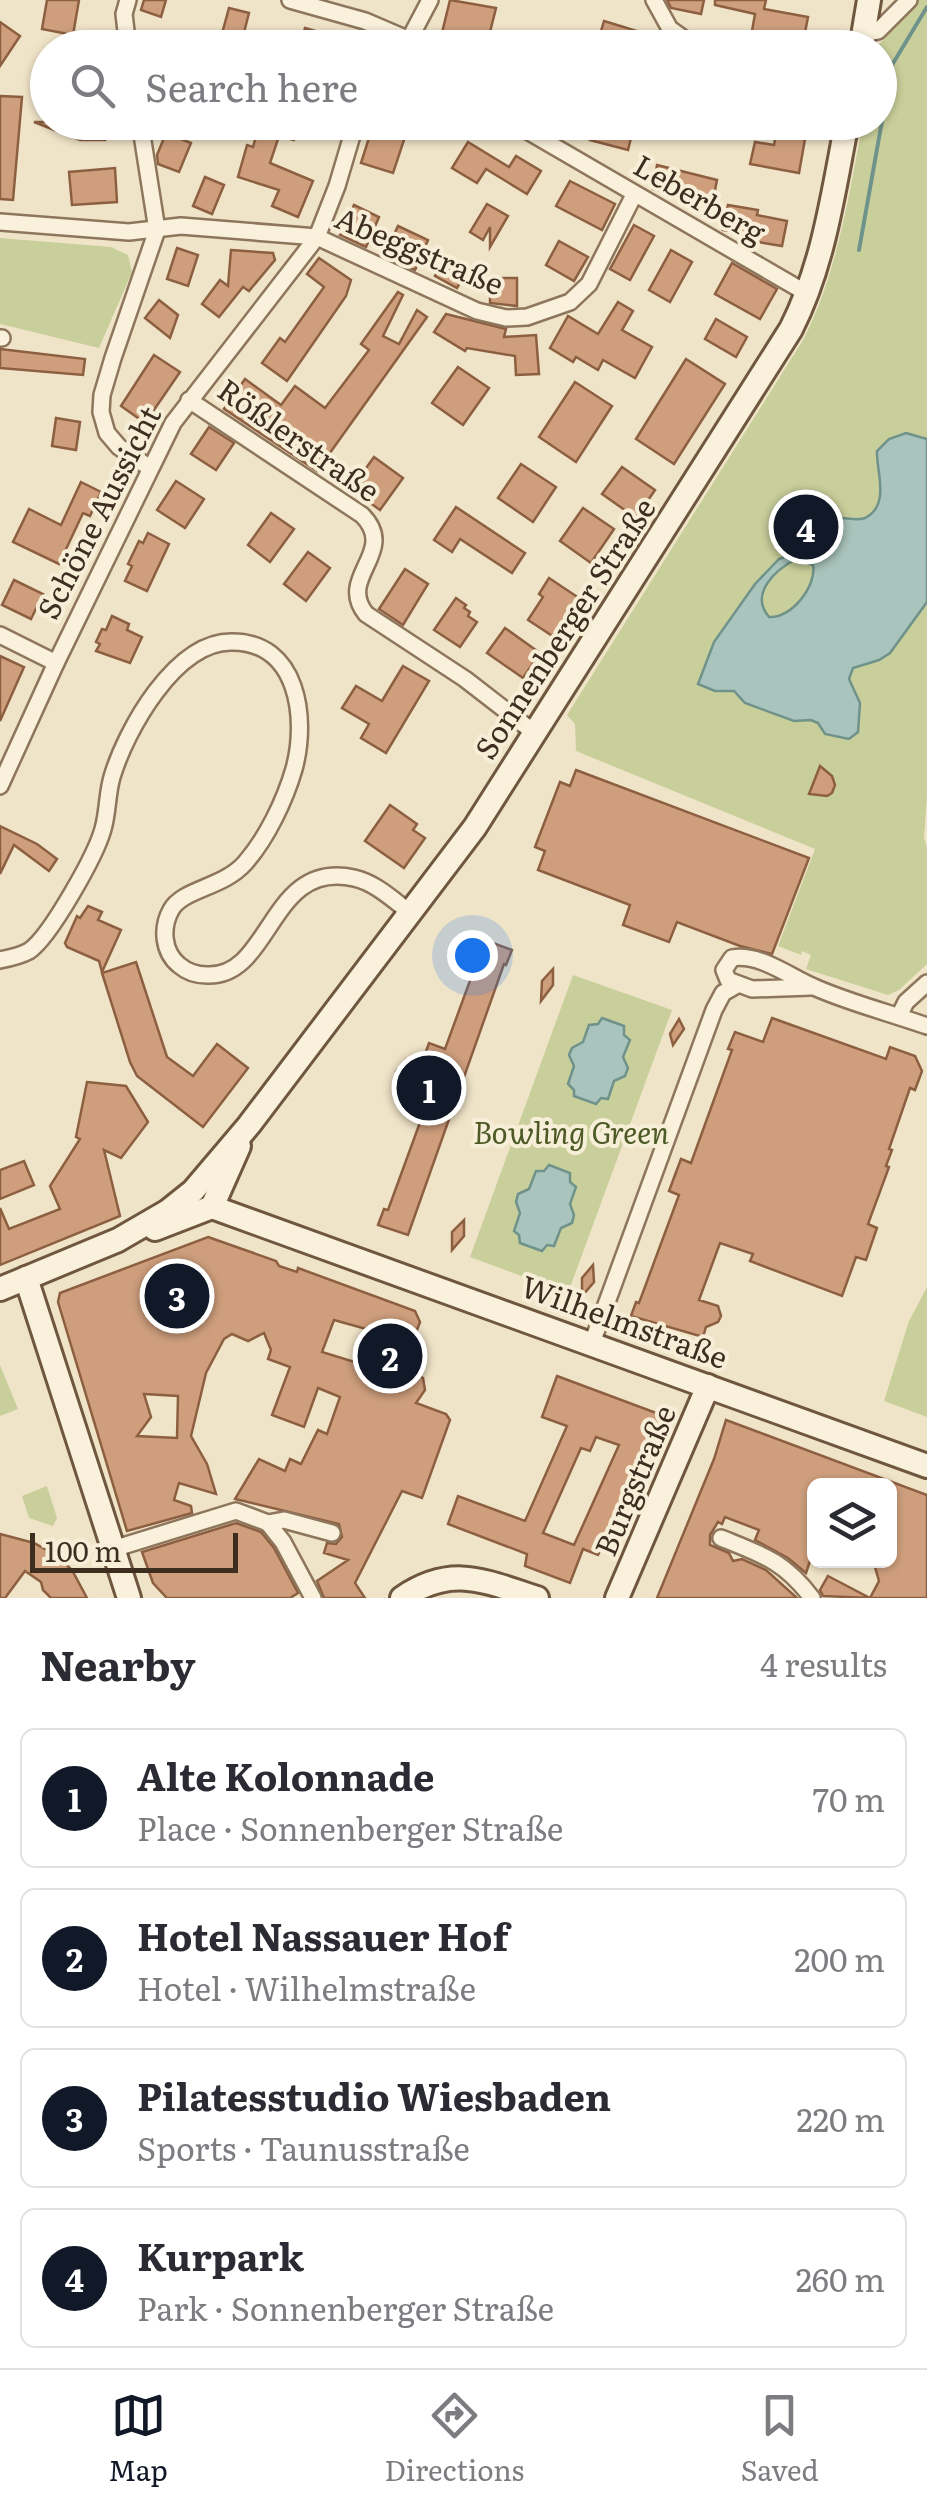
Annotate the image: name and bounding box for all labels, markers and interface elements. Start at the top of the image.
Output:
search box [30,30,897,140]
text: Search here [145,57,358,114]
icon: search [65,58,120,113]
street label: Leberberg [627,142,775,253]
street label: Abeggstraße [329,194,511,304]
street label: Rößlerstraße [210,366,390,511]
street label: Schöne Aussicht [25,398,170,626]
street label: Sonnenberger Straße [462,488,665,767]
pin: 4 [774,490,838,564]
your location [447,930,498,981]
pin: 1 [396,1050,462,1126]
park label: Bowling Green [473,1109,669,1153]
pin: 3 [144,1258,210,1334]
street label: Wilhelmstraße [516,1262,734,1378]
pin: 2 [358,1318,422,1394]
street label: Burgstraße [582,1398,685,1562]
map controls [807,1478,897,1568]
button: layers [807,1478,897,1568]
scale bar [30,1528,238,1572]
text: 100 m [45,1529,122,1571]
text: Nearby [40,1632,196,1694]
text: 4 results [760,1639,887,1687]
text: Alte Kolonnade [137,1746,435,1803]
text: 1 [68,1774,81,1822]
text: 70 m [813,1774,885,1822]
text: Place · Sonnenberger Straße [137,1803,563,1851]
text: Hotel Nassauer Hof [137,1906,509,1963]
text: 2 [66,1934,83,1982]
text: 200 m [794,1934,885,1982]
text: Hotel · Wilhelmstraße [137,1963,476,2011]
text: Pilatesstudio Wiesbaden [137,2066,611,2123]
text: 3 [66,2094,83,2142]
text: 220 m [797,2094,885,2142]
text: Sports · Taunusstraße [137,2123,470,2171]
text: Kurpark [137,2226,304,2283]
text: 4 [65,2254,84,2302]
text: 260 m [796,2254,885,2302]
text: Park · Sonnenberger Straße [137,2283,554,2331]
tab: Map [108,2388,168,2490]
tab: Directions [384,2388,524,2490]
tab: Saved [741,2388,819,2490]

